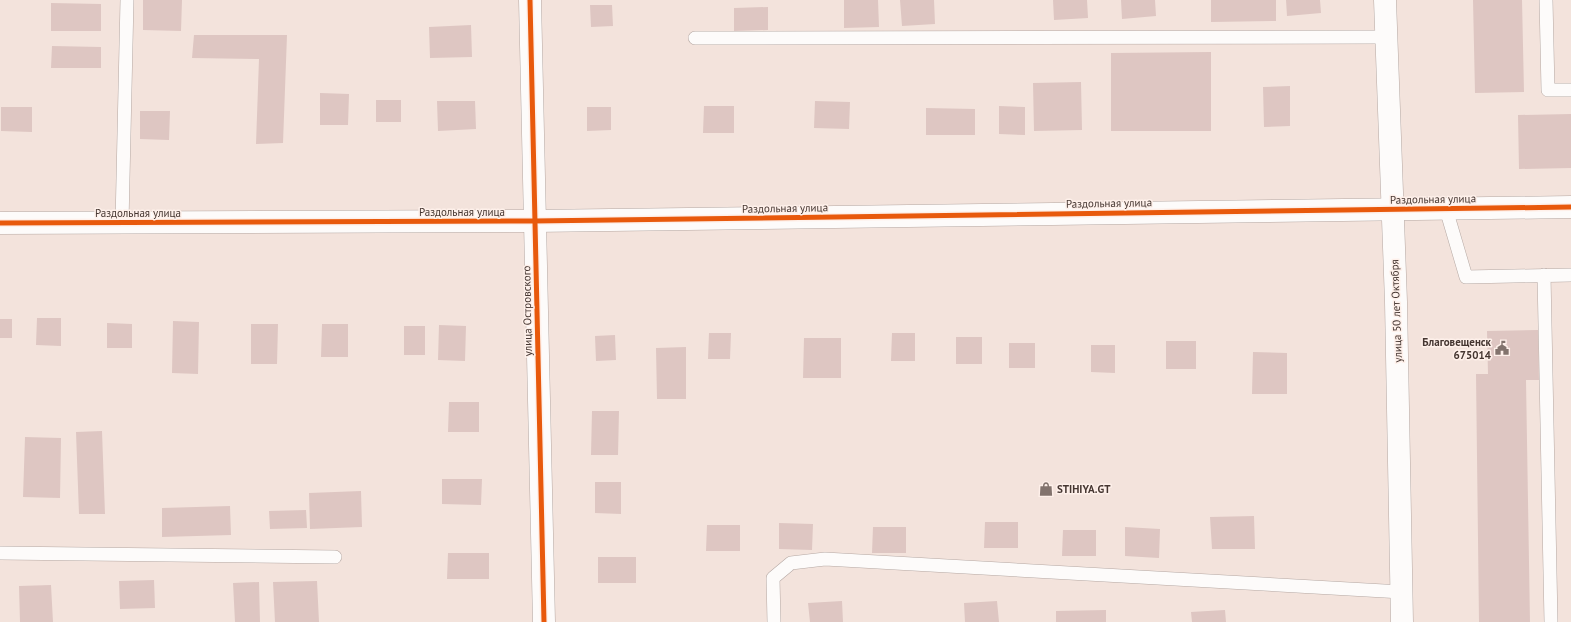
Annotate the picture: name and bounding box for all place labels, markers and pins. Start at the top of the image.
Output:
place label: Благовещенск 675014 [1422,335,1492,362]
public building icon: Благовещенск 675014 [1494,340,1510,356]
shop icon: STIHIYA.GT [1038,481,1054,497]
place label: STIHIYA.GT [1057,482,1111,496]

